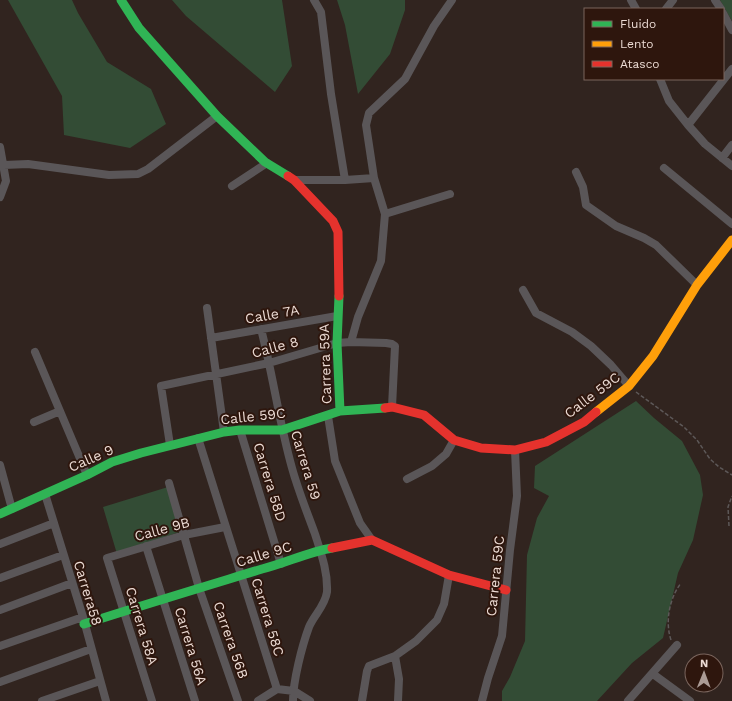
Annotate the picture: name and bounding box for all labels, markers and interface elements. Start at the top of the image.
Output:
legend [584,8,724,80]
text: Fluido [620,17,656,31]
text: Lento [620,37,654,51]
text: Atasco [620,57,660,71]
street label: Calle 7A [244,301,300,327]
street label: Carrera 59A [316,323,334,405]
street label: Calle 8 [250,333,300,361]
street label: Calle 59C [561,369,623,421]
street label: Calle 59C [220,405,286,427]
street label: Carrera 59 [288,428,324,502]
street label: Calle 9 [66,441,116,475]
street label: Carrera 58D [250,441,290,523]
street label: Calle 9B [133,514,191,544]
street label: Carrera 59C [483,535,507,617]
street label: Calle 9C [234,538,294,570]
street label: Carrera58 [71,559,105,627]
street label: Carrera 58C [248,576,288,658]
street label: Carrera 58A [123,585,161,667]
street label: Carrera 56B [210,599,252,681]
street label: Carrera 56A [172,605,210,687]
north arrow [684,653,724,693]
text: N [700,657,708,670]

